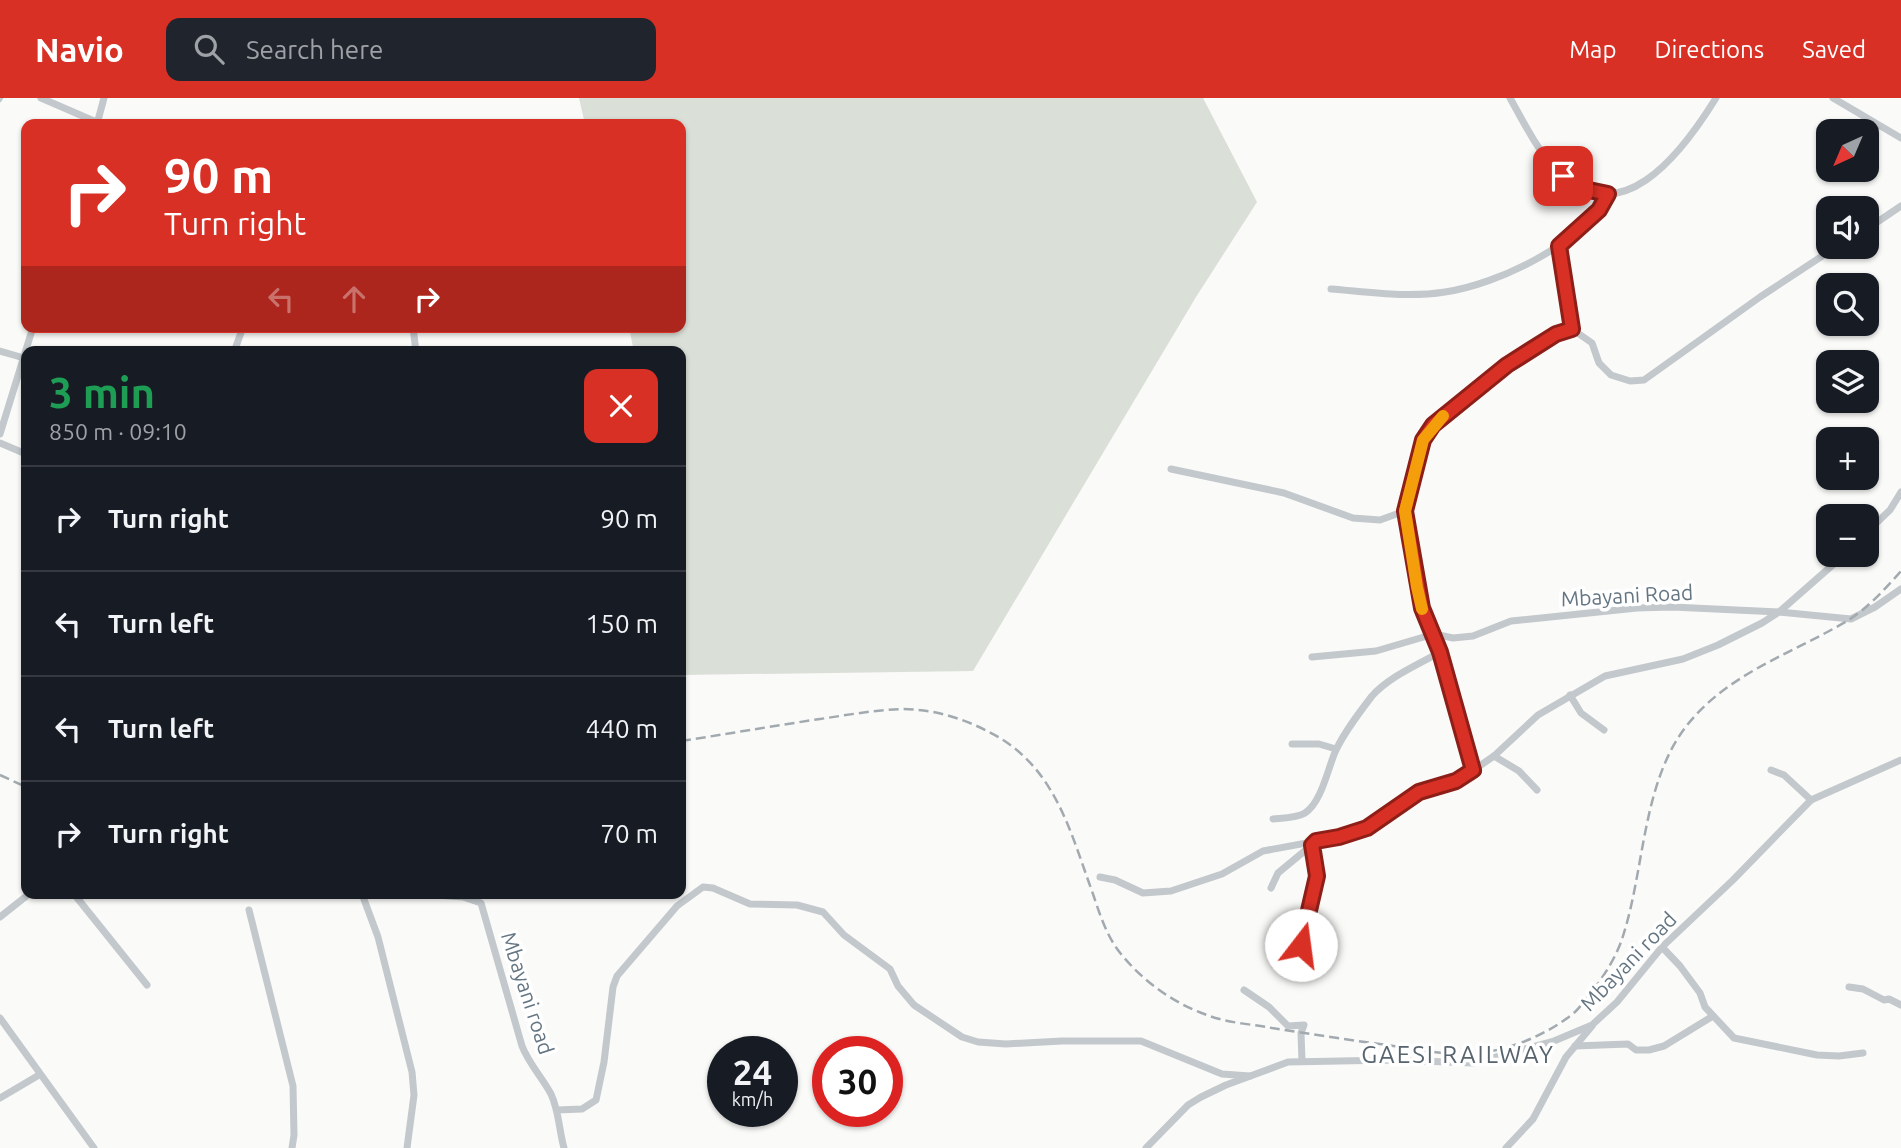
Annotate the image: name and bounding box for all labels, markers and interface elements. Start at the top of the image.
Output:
search box [166,18,656,81]
icon: search [190,30,228,68]
text: Navio [35,31,124,68]
text: Search here [246,35,383,64]
text: Map [1569,36,1616,63]
text: Directions [1654,36,1764,63]
text: Saved [1802,36,1866,63]
north arrow [1816,119,1880,182]
map controls [1816,119,1879,567]
pin [1533,146,1593,206]
icon: right [49,147,140,238]
text: 90 m [164,147,273,202]
icon: arrive [1544,157,1582,195]
button: sound [1816,196,1879,259]
text: Turn right [164,205,306,241]
button: search [1816,273,1879,336]
icon: left [262,280,300,318]
icon: ahead [335,280,373,318]
icon: right [408,280,446,318]
button: layers [1816,350,1879,413]
text: 3 min [49,369,155,416]
button: close [584,369,658,443]
text: 850 m · 09:10 [49,419,187,444]
button: + [1816,427,1879,490]
icon: right [49,500,87,538]
text: Turn right [108,504,229,533]
text: 90 m [600,504,658,533]
button: − [1816,504,1879,567]
street label: Mbayani Road [1560,580,1694,610]
icon: left [49,605,87,643]
text: Turn left [108,609,214,638]
text: 150 m [586,609,658,638]
icon: left [49,710,87,748]
text: Turn left [108,714,214,743]
text: 440 m [586,714,658,743]
icon: right [49,815,87,853]
text: Turn right [108,819,229,848]
text: 70 m [600,819,658,848]
street label: Mbayani road [1575,907,1681,1015]
position arrow [1264,908,1338,982]
street label: Mbayani road [497,929,559,1057]
speed limit sign: 30 [812,1036,903,1127]
district label: GAESI RAILWAY [1361,1041,1555,1068]
text: 24 [733,1052,772,1092]
text: km/h [732,1089,773,1109]

